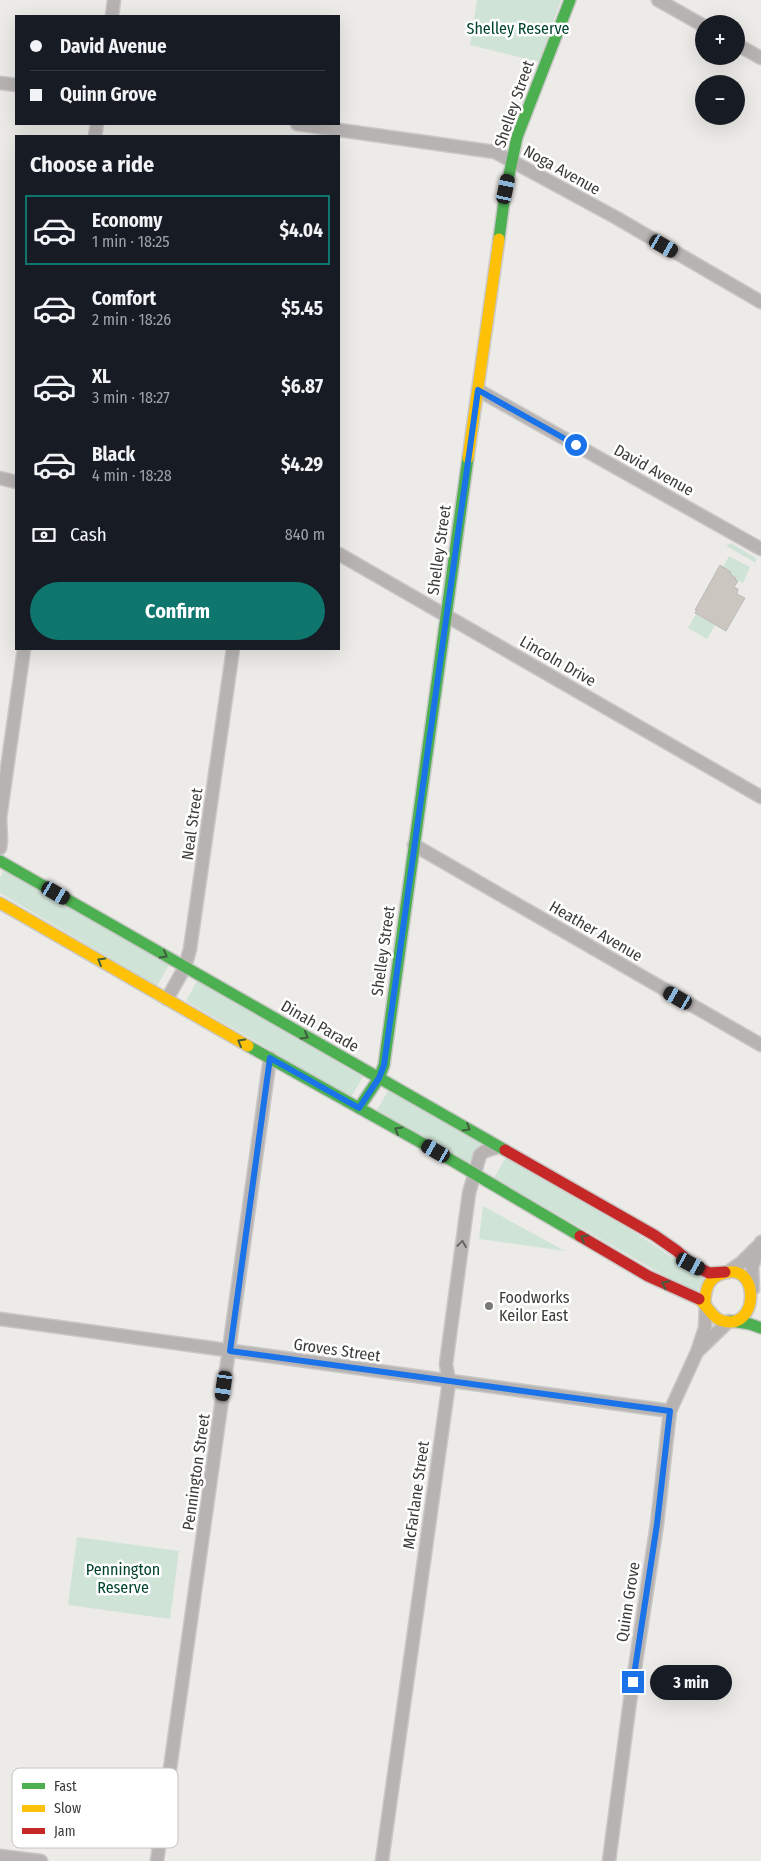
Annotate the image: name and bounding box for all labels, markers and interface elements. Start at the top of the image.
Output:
map controls [695,15,745,125]
button: + [695,15,745,65]
park label: Shelley Reserve [466,19,570,38]
text: David Avenue [60,35,167,58]
street label: Shelley Street [490,57,538,150]
button: − [695,75,745,125]
text: Quinn Grove [60,83,157,106]
street label: Noga Avenue [520,141,604,199]
text: Choose a ride [30,151,154,178]
car [495,173,516,205]
icon: car [32,208,77,253]
text: Economy [92,209,162,232]
text: $4.04 [280,219,323,242]
text: 1 min · 18:25 [92,232,170,251]
car [647,232,680,260]
icon: car [32,286,77,331]
text: Comfort [92,287,156,310]
text: $5.45 [281,297,323,320]
text: 2 min · 18:26 [92,310,171,329]
icon: car [32,364,77,409]
text: XL [92,365,111,388]
text: $6.87 [281,375,323,398]
text: 3 min · 18:27 [92,388,170,407]
route start [565,434,587,456]
street label: David Avenue [611,440,697,500]
icon: car [32,442,77,487]
text: Black [92,443,135,466]
text: $4.29 [281,453,323,476]
text: 4 min · 18:28 [92,466,172,485]
street label: Shelley Street [423,503,455,596]
icon: cash [30,521,58,549]
text: Cash [70,523,107,546]
text: 840 m [285,525,325,544]
button: Confirm [30,582,325,640]
street label: Lincoln Drive [517,632,600,690]
street label: Neal Street [178,786,207,861]
car [39,879,72,907]
street label: Heather Avenue [546,897,646,965]
street label: Shelley Street [367,904,399,997]
one-way arrow [158,948,167,958]
one-way arrow [97,957,106,967]
car [661,984,694,1012]
street label: Dinah Parade [278,996,362,1056]
one-way arrow [299,1029,308,1039]
one-way arrow [238,1038,247,1048]
one-way arrow [461,1122,470,1132]
one-way arrow [395,1126,404,1136]
car [419,1137,452,1165]
one-way arrow [580,1235,589,1245]
one-way arrow [456,1239,467,1247]
car [674,1250,707,1278]
one-way arrow [662,1280,671,1290]
place label: Foodworks Keilor East [499,1288,570,1325]
marker: Foodworks Keilor East [483,1300,495,1312]
street label: Groves Street [292,1334,382,1366]
car [214,1370,233,1402]
street label: Pennington Street [178,1412,214,1532]
street label: McFarlane Street [399,1439,433,1550]
park label: Pennington Reserve [86,1560,160,1597]
street label: Quinn Grove [612,1561,644,1643]
callout: 3 min [650,1664,733,1700]
route end [622,1671,644,1693]
text: 3 min [673,1673,709,1692]
legend [12,1768,178,1848]
text: Fast [54,1778,77,1795]
text: Slow [54,1800,81,1817]
text: Jam [54,1823,75,1840]

